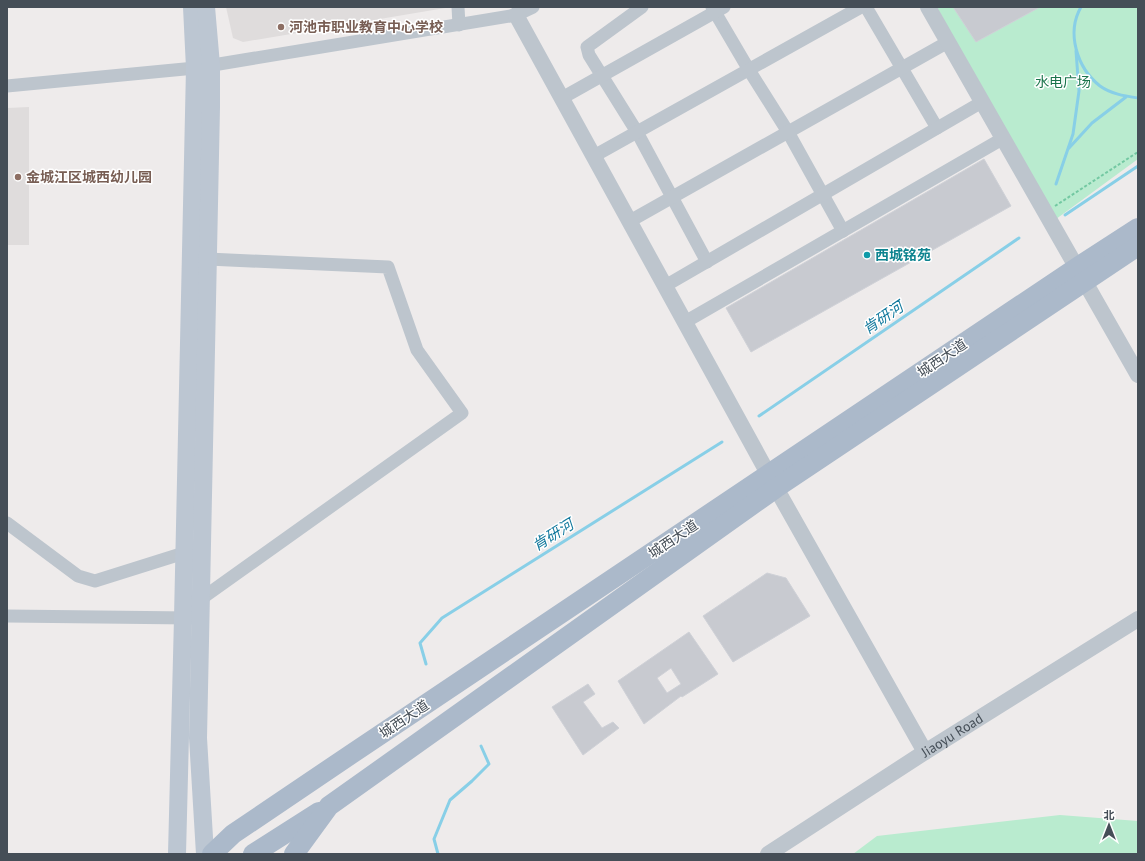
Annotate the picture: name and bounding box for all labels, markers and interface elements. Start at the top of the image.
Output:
place label: 河池市职业教育中心学校 [289,18,443,36]
marker: 河池市职业教育中心学校 [276,22,286,32]
park label: 水电广场 [1035,73,1091,91]
place label: 金城江区城西幼儿园 [26,168,152,186]
marker: 金城江区城西幼儿园 [13,172,23,182]
place label: 西城铭苑 [875,246,931,264]
marker: 西城铭苑 [862,250,872,260]
water label: 肯研河 [859,295,909,338]
street label: 城西大道 [914,335,970,381]
water label: 肯研河 [529,513,579,555]
street label: 城西大道 [645,516,701,562]
street label: 城西大道 [376,696,432,742]
street label: Jiaoyu Road [917,709,986,762]
north arrow [1089,805,1129,845]
text: 北 [1104,808,1115,822]

